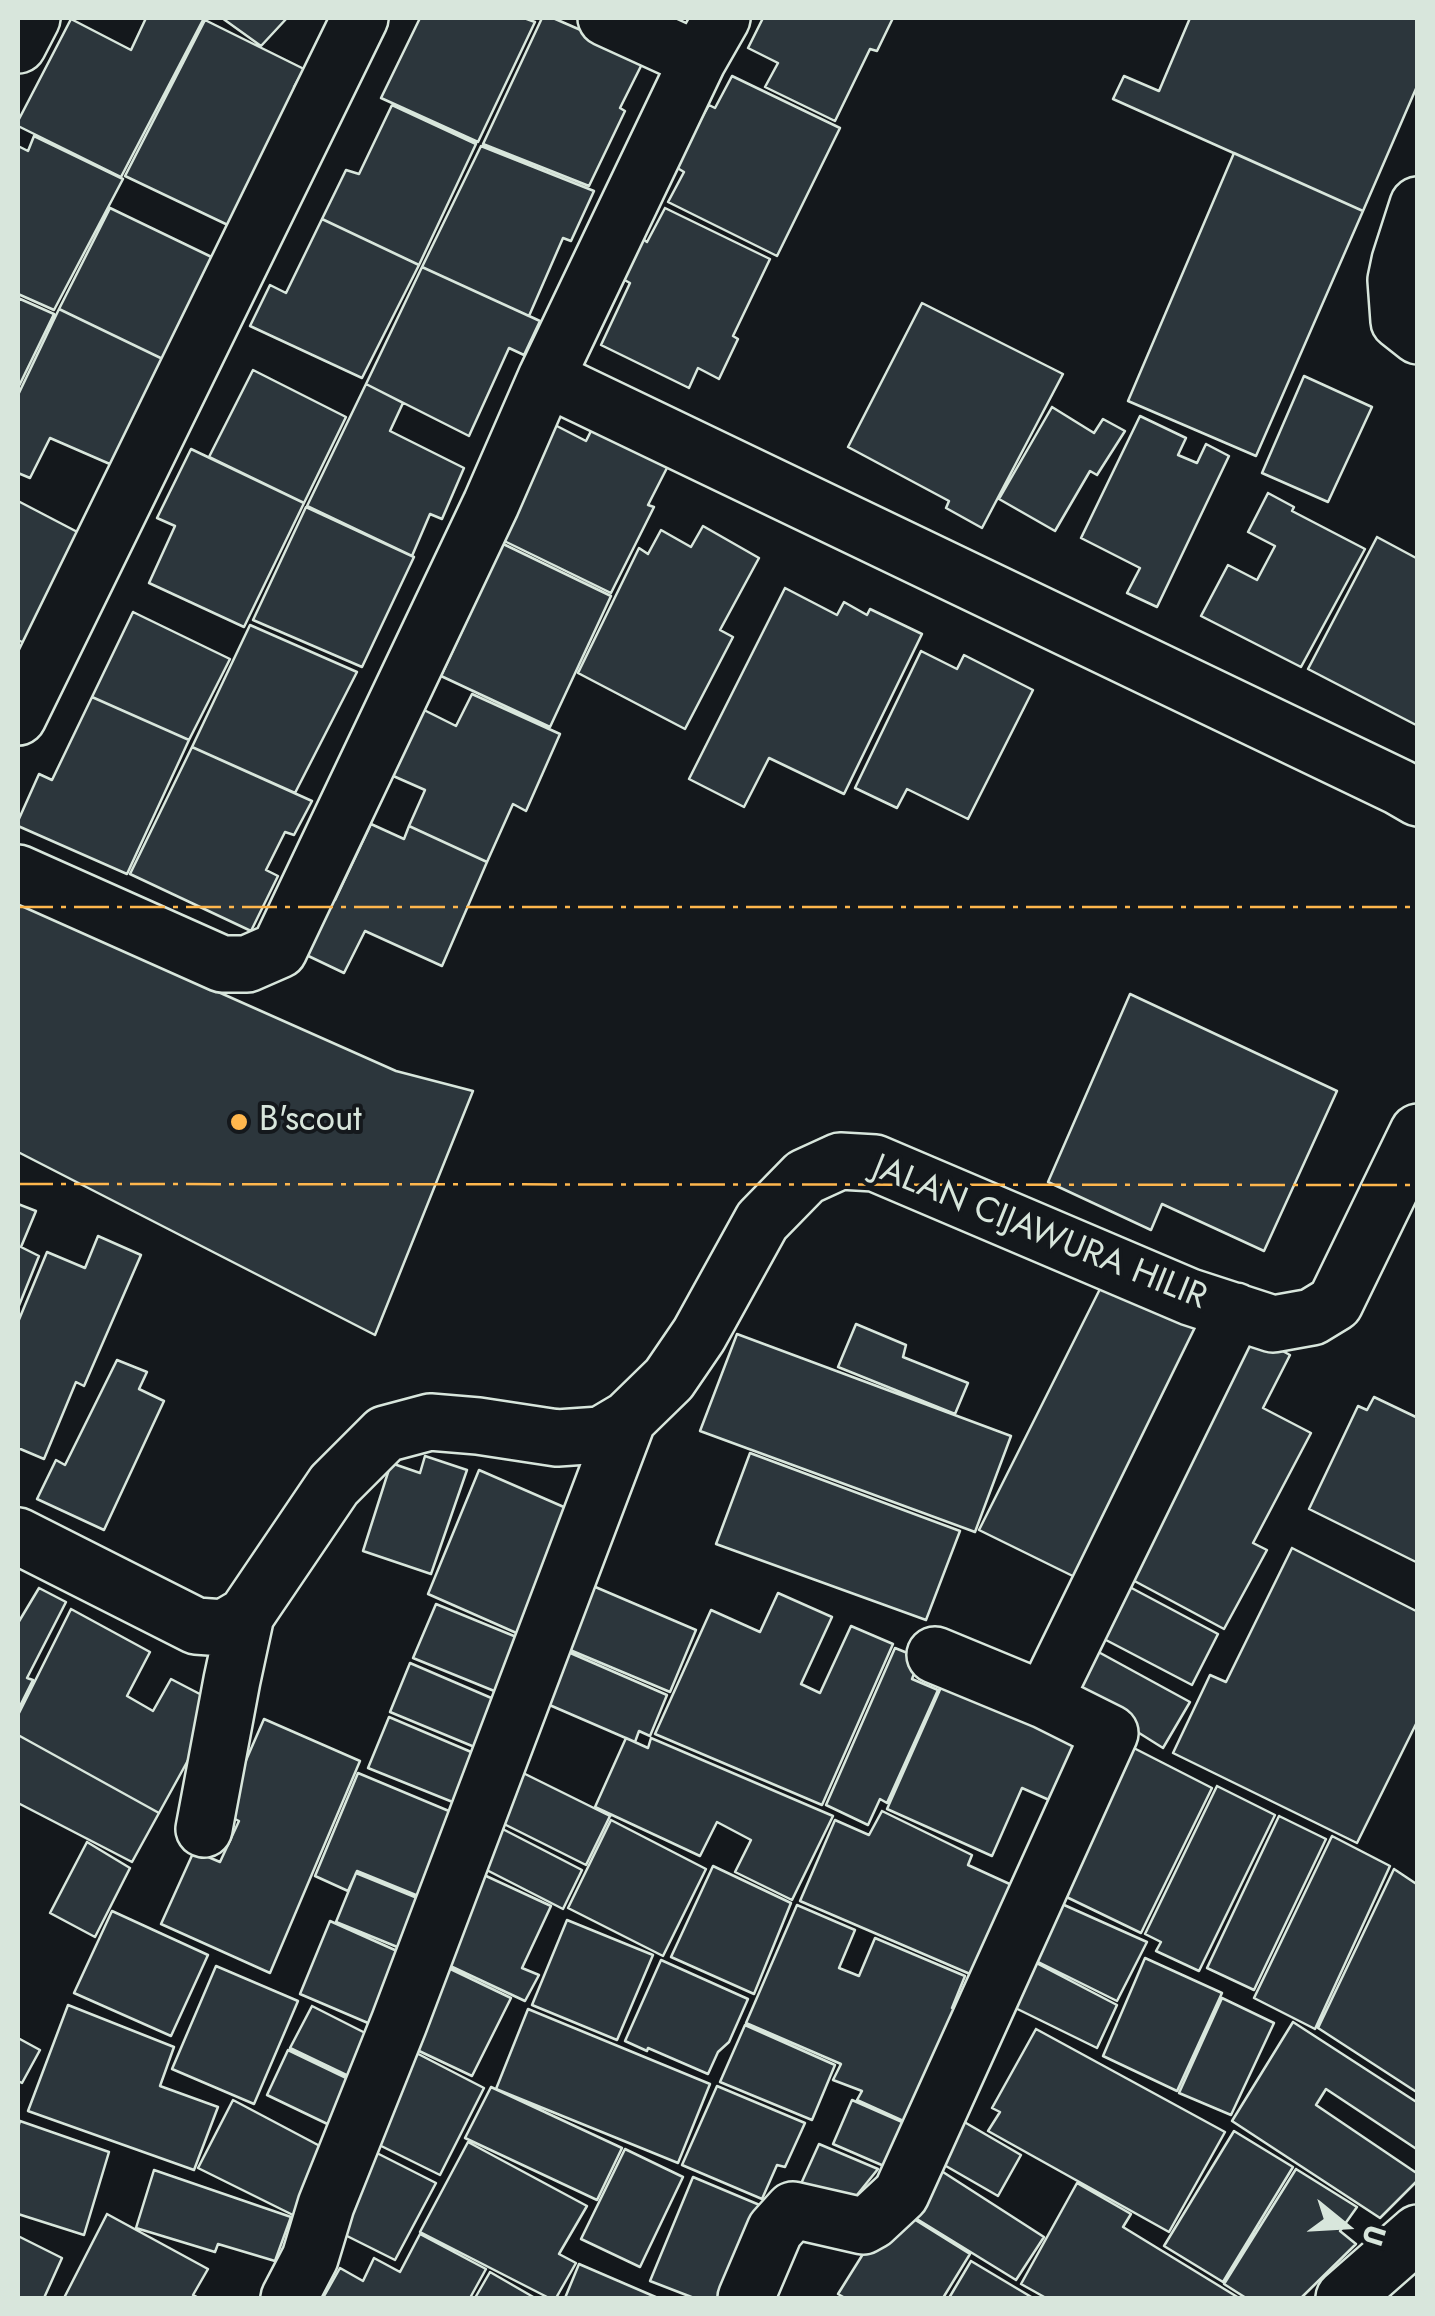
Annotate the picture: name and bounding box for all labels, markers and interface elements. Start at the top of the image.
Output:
place label: B'scout [259,1101,362,1143]
marker: B'scout [228,1111,250,1133]
street label: JALAN CIJAWURA HILIR [866,1148,1212,1320]
north arrow [1295,2176,1395,2276]
text: U [1351,2220,1397,2251]

